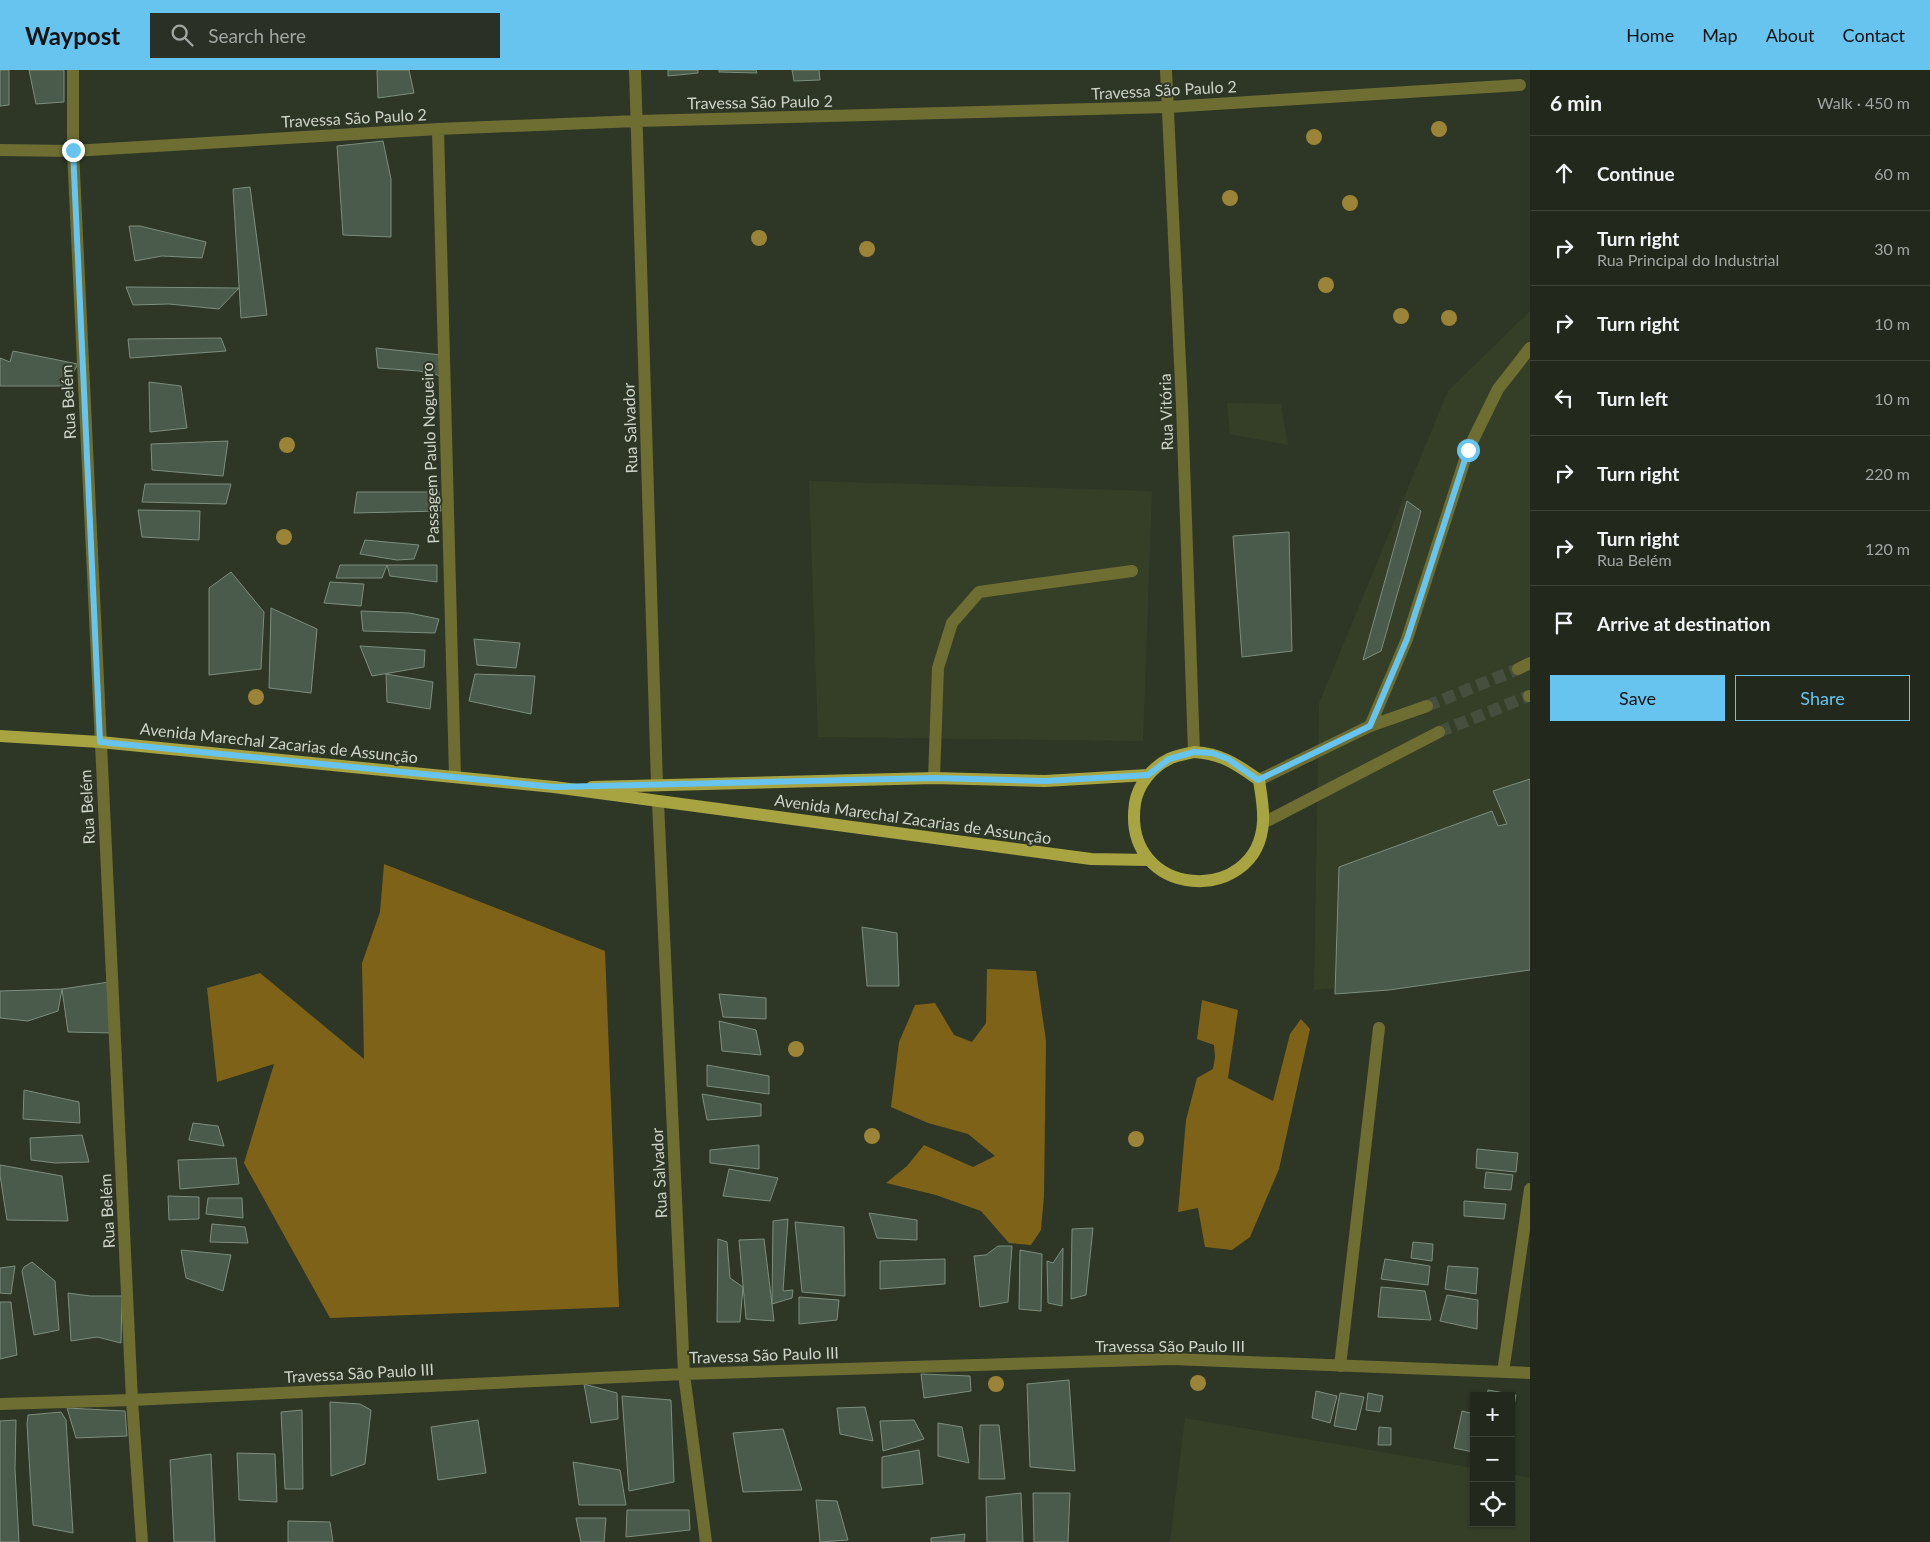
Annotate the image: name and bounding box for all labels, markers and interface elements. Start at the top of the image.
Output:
search box [150,13,500,58]
text: Waypost [25,21,120,50]
icon: search [168,21,196,49]
text: Search here [208,24,306,47]
text: Home [1626,24,1674,46]
text: Map [1702,24,1738,46]
text: About [1766,24,1815,46]
text: Contact [1843,24,1905,46]
street label: Travessa São Paulo 2 [1091,76,1237,103]
text: 6 min [1550,90,1602,115]
street label: Travessa São Paulo 2 [687,91,833,112]
text: Walk · 450 m [1817,93,1910,112]
street label: Travessa São Paulo 2 [281,104,427,131]
route end [62,139,85,162]
icon: ahead [1550,159,1578,187]
text: Continue [1597,162,1675,185]
text: 60 m [1874,164,1910,183]
text: Turn right [1597,227,1679,250]
icon: right [1550,234,1578,262]
text: 30 m [1874,239,1910,258]
text: Rua Principal do Industrial [1597,250,1779,269]
icon: right [1550,309,1578,337]
text: Turn right [1597,312,1679,335]
text: 10 m [1874,314,1910,333]
street label: Passagem Paulo Nogueiro [417,362,442,544]
street label: Rua Belém [56,364,79,440]
street label: Rua Vitória [1155,373,1176,451]
street label: Rua Salvador [618,382,641,474]
icon: left [1550,384,1578,412]
text: Turn left [1597,387,1668,410]
text: 10 m [1874,389,1910,408]
route start [1457,439,1480,462]
icon: right [1550,459,1578,487]
text: Turn right [1597,462,1679,485]
text: 220 m [1865,464,1910,483]
text: Turn right [1597,527,1679,550]
icon: right [1550,534,1578,562]
text: 120 m [1865,539,1910,558]
text: Rua Belém [1597,550,1672,569]
icon: arrive [1550,609,1578,637]
text: Arrive at destination [1597,612,1770,635]
button: Save [1550,675,1725,721]
button: Share [1735,675,1910,721]
street label: Avenida Marechal Zacarias de Assunção [139,718,419,767]
street label: Rua Belém [75,769,98,845]
street label: Avenida Marechal Zacarias de Assunção [773,790,1053,847]
street label: Rua Salvador [647,1127,670,1219]
street label: Rua Belém [95,1173,118,1249]
street label: Travessa São Paulo III [1095,1336,1245,1355]
street label: Travessa São Paulo III [689,1342,839,1367]
street label: Travessa São Paulo III [284,1359,434,1386]
map controls [1470,1392,1515,1527]
button: + [1470,1392,1515,1437]
button: − [1470,1437,1515,1482]
button: locate [1470,1482,1515,1527]

